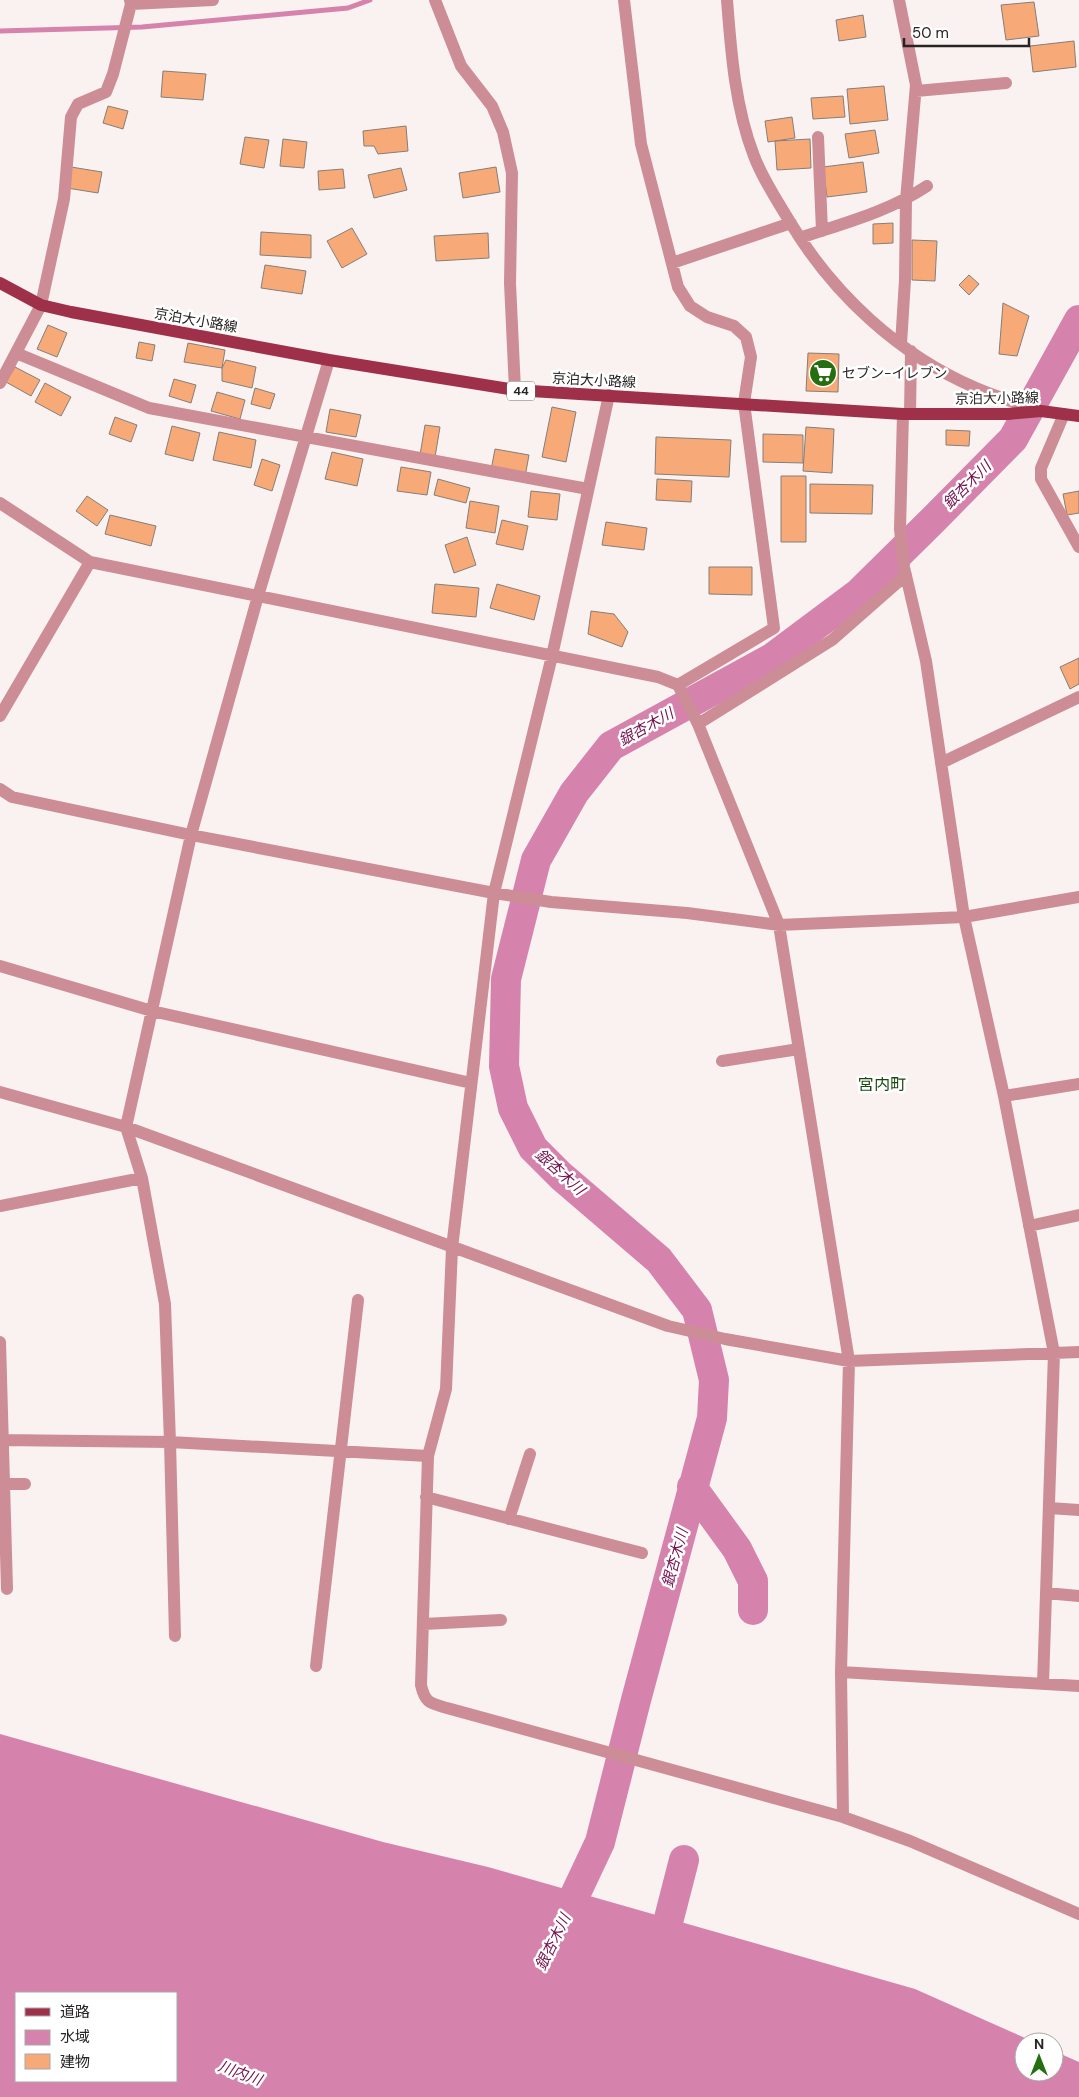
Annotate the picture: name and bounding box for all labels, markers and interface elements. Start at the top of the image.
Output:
scale bar [904,15,1029,47]
text: 50 m [912,23,949,43]
street label: 京泊大小路線 [153,304,239,336]
supermarket icon: セブン-イレブン [808,358,838,388]
place label: セブン-イレブン [842,364,948,382]
street label: 京泊大小路線 [552,369,636,391]
road number: 44 [507,382,535,401]
street label: 京泊大小路線 [955,388,1039,408]
water label: 銀杏木川 [939,455,997,513]
water label: 銀杏木川 [615,703,679,750]
district label: 宮内町 [858,1074,906,1095]
water label: 銀杏木川 [531,1144,590,1201]
water label: 銀杏木川 [658,1525,693,1590]
water label: 銀杏木川 [531,1909,576,1973]
legend [15,1992,178,2082]
text: 道路 [60,2002,90,2022]
text: 水域 [60,2027,90,2047]
north arrow [1014,2032,1064,2082]
text: N [1034,2035,1044,2053]
text: 建物 [60,2052,90,2072]
water label: 川内川 [215,2056,266,2091]

